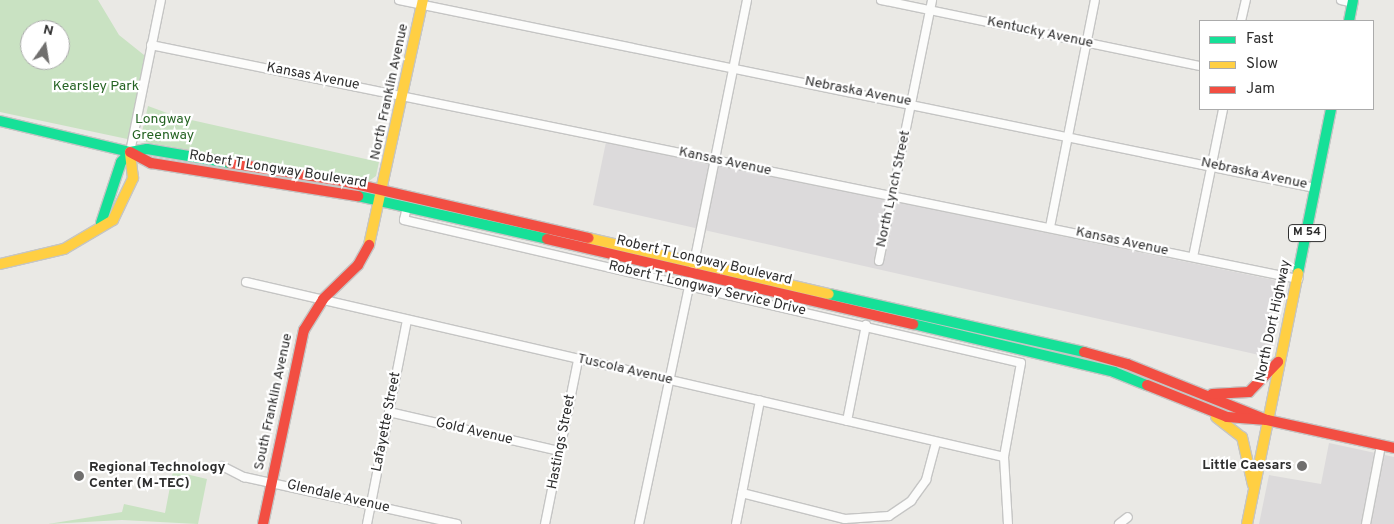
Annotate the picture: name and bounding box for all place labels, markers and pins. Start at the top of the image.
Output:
place label: Little Caesars [1202,458,1292,474]
place label: Regional Technology Center (M-TEC) [89,460,225,492]
marker: Little Caesars [1296,460,1308,472]
marker: Regional Technology Center (M-TEC) [73,470,85,482]

